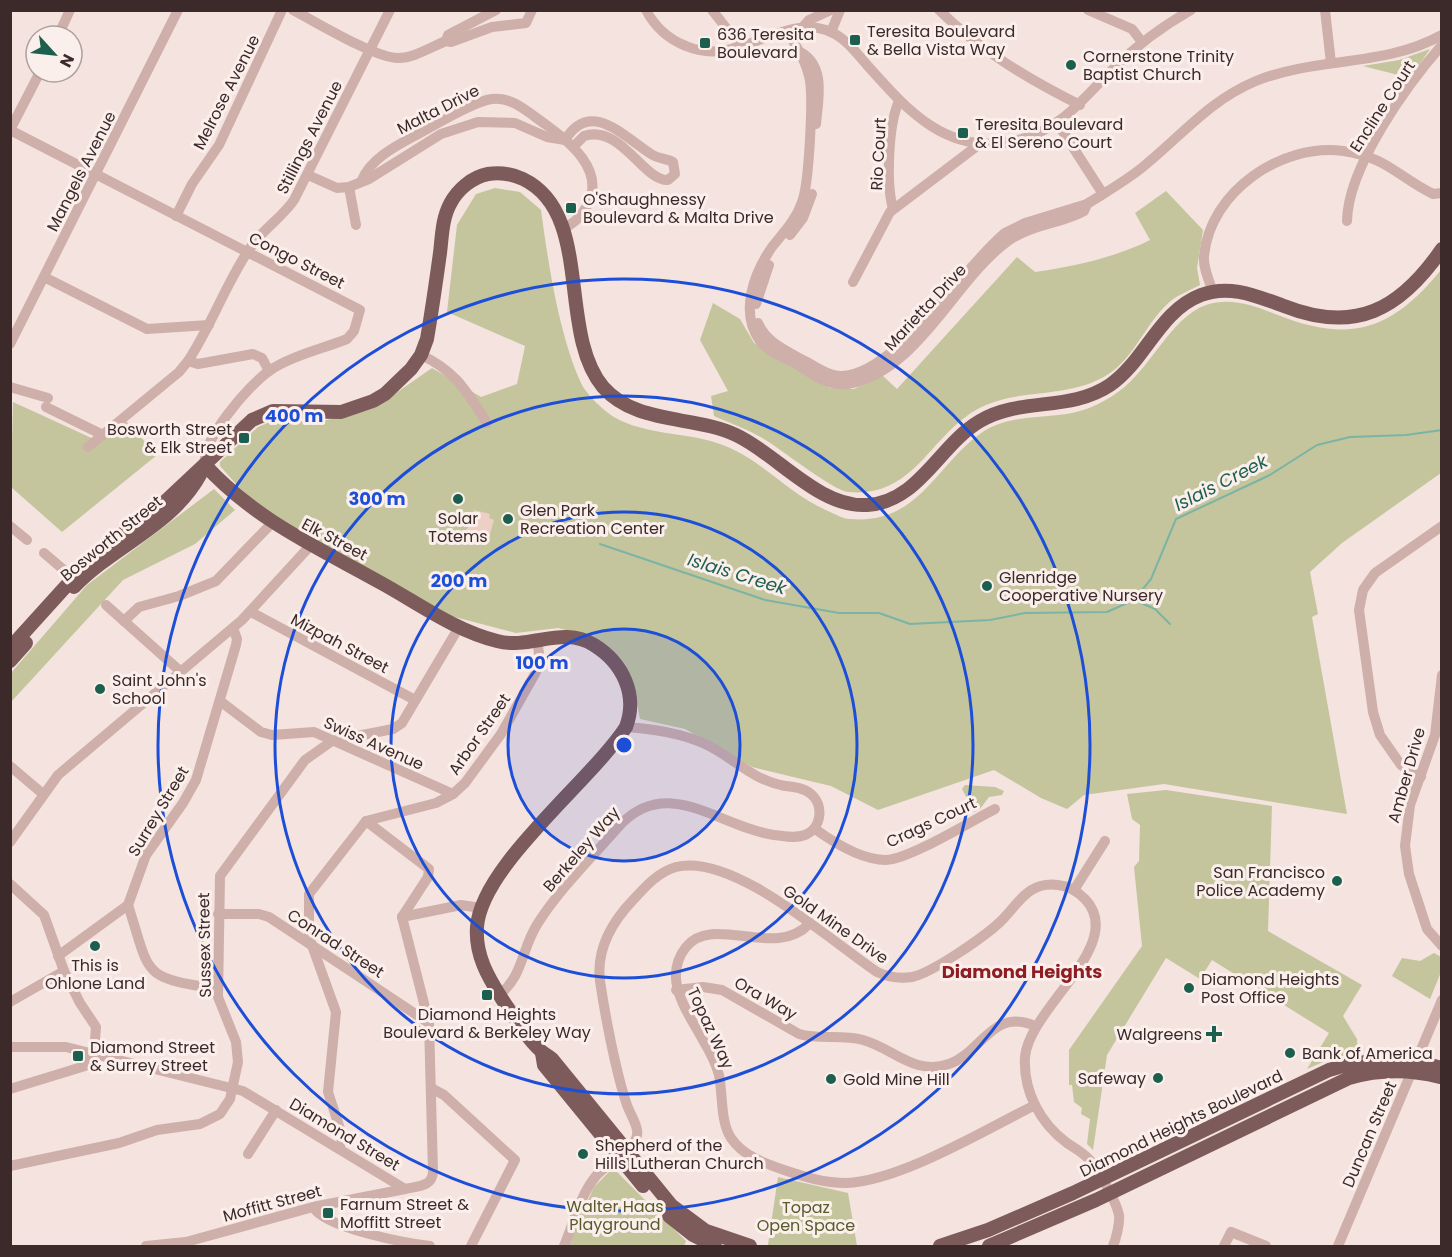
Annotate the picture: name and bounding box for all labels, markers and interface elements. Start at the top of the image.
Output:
place label: Teresita Boulevard & Bella Vista Way [867,20,1015,61]
place label: 636 Teresita Boulevard [717,23,814,64]
north arrow [24,24,84,84]
street label: Melrose Avenue [187,31,265,154]
marker: Teresita Boulevard & Bella Vista Way [848,33,862,47]
marker: 636 Teresita Boulevard [698,36,712,50]
place label: Cornerstone Trinity Baptist Church [1083,45,1234,86]
text: N [54,50,80,71]
street label: Encline Court [1344,56,1421,157]
marker: Cornerstone Trinity Baptist Church [1064,58,1078,72]
street label: Stillings Avenue [271,76,348,198]
street label: Malta Drive [393,79,483,140]
street label: Mangels Avenue [41,107,122,235]
place label: Teresita Boulevard & El Sereno Court [975,113,1123,154]
street label: Rio Court [865,117,892,191]
marker: Teresita Boulevard & El Sereno Court [956,126,970,140]
place label: O'Shaughnessy Boulevard & Malta Drive [583,188,774,229]
marker: O'Shaughnessy Boulevard & Malta Drive [564,201,578,215]
street label: Congo Street [245,226,349,295]
street label: Marietta Drive [879,259,972,356]
text: 400 m [265,403,323,428]
place label: Bosworth Street & Elk Street [107,418,232,459]
marker: Bosworth Street & Elk Street [237,431,251,445]
water label: Islais Creek [1170,448,1272,517]
text: 300 m [348,486,406,511]
street label: Bosworth Street [56,490,167,587]
marker: Solar Totems [451,492,465,506]
place label: Glen Park Recreation Center [520,499,665,540]
place label: Solar Totems [428,507,488,548]
marker: Glen Park Recreation Center [501,512,515,526]
street label: Elk Street [298,513,372,566]
water label: Islais Creek [685,547,790,601]
place label: Glenridge Cooperative Nursery [999,566,1163,607]
text: 200 m [431,568,487,593]
marker: Glenridge Cooperative Nursery [980,579,994,593]
street label: Mizpah Street [287,608,393,679]
text: 100 m [515,650,569,675]
place label: Saint John's School [112,669,207,710]
marker: Saint John's School [93,682,107,696]
street label: Arbor Street [443,689,516,780]
street label: Swiss Avenue [320,711,428,776]
street label: Amber Drive [1382,725,1431,826]
centre of rings [614,735,634,755]
street label: Surrey Street [122,762,195,861]
street label: Crags Court [882,791,980,853]
street label: Berkeley Way [538,802,625,897]
place label: San Francisco Police Academy [1196,861,1325,902]
marker: San Francisco Police Academy [1330,874,1344,888]
street label: Gold Mine Drive [778,879,893,969]
street label: Sussex Street [192,892,217,998]
street label: Conrad Street [283,903,389,984]
marker: This is Ohlone Land [88,939,102,953]
place label: This is Ohlone Land [45,954,145,995]
district label: Diamond Heights [942,959,1102,984]
place label: Diamond Heights Post Office [1201,968,1339,1009]
street label: Ora Way [730,971,801,1026]
marker: Diamond Heights Post Office [1182,981,1196,995]
street label: Topaz Way [682,984,739,1073]
marker: Diamond Heights Boulevard & Berkeley Way [480,988,494,1002]
place label: Diamond Heights Boulevard & Berkeley Way [383,1003,591,1044]
place label: Walgreens [1116,1023,1202,1046]
marker: Walgreens [1207,1027,1221,1041]
place label: Diamond Street & Surrey Street [90,1036,215,1077]
place label: Bank of America [1302,1042,1433,1065]
marker: Bank of America [1283,1046,1297,1060]
marker: Diamond Street & Surrey Street [71,1049,85,1063]
street label: Diamond Heights Boulevard [1076,1064,1287,1183]
place label: Safeway [1078,1067,1146,1090]
place label: Gold Mine Hill [843,1068,950,1091]
marker: Safeway [1151,1071,1165,1085]
marker: Gold Mine Hill [824,1072,838,1086]
street label: Duncan Street [1337,1077,1402,1191]
street label: Diamond Street [285,1092,404,1177]
place label: Shepherd of the Hills Lutheran Church [595,1134,764,1175]
marker: Shepherd of the Hills Lutheran Church [576,1147,590,1161]
street label: Moffitt Street [220,1179,324,1228]
place label: Farnum Street & Moffitt Street [340,1193,469,1234]
park label: Walter Haas Playground [566,1195,664,1236]
park label: Topaz Open Space [757,1196,855,1237]
marker: Farnum Street & Moffitt Street [321,1206,335,1220]

